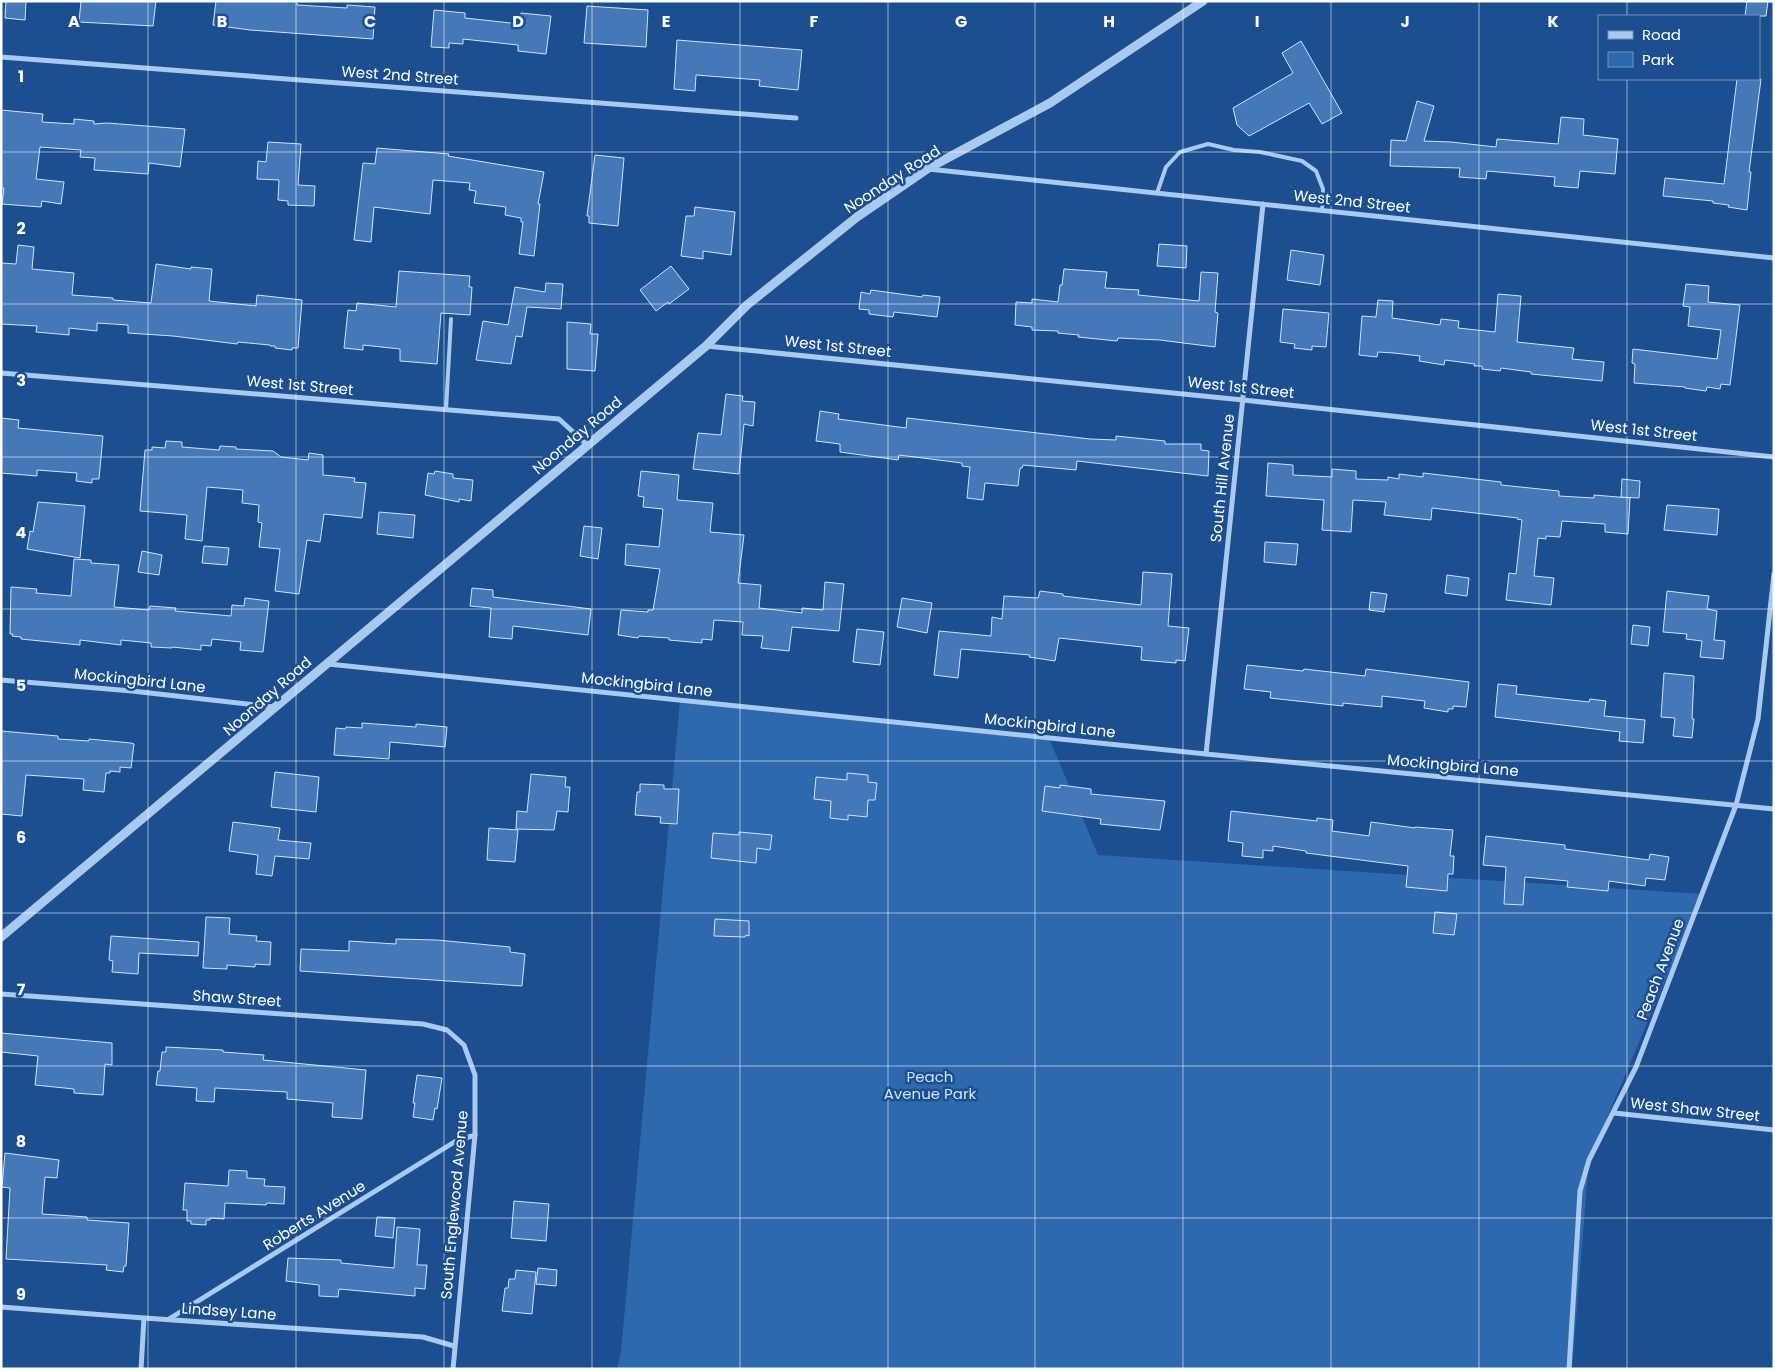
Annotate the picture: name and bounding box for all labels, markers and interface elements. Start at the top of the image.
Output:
text: A [68,10,80,33]
text: B [217,10,227,33]
text: C [364,10,376,33]
text: D [512,10,524,33]
text: E [662,10,670,33]
text: F [810,10,819,33]
text: G [955,10,967,33]
text: H [1103,10,1115,33]
text: I [1255,10,1259,33]
text: J [1400,10,1410,33]
text: K [1547,10,1559,33]
legend [1598,15,1760,80]
text: Road [1642,24,1681,45]
text: Park [1642,49,1674,70]
street label: West 2nd Street [341,60,459,90]
text: 1 [18,65,24,88]
street label: Noonday Road [840,140,944,218]
street label: West 2nd Street [1292,184,1412,218]
text: 2 [16,217,26,240]
street label: West 1st Street [784,330,892,362]
text: 3 [16,369,26,392]
street label: West 1st Street [246,370,354,400]
street label: West 1st Street [1187,371,1295,403]
street label: Noonday Road [528,391,626,479]
street label: South Hill Avenue [1205,413,1239,543]
street label: West 1st Street [1590,414,1698,446]
text: 4 [16,521,27,544]
street label: Noonday Road [218,652,316,740]
street label: Mockingbird Lane [73,663,207,697]
street label: Mockingbird Lane [580,667,714,701]
text: 5 [16,674,26,697]
street label: Mockingbird Lane [983,708,1117,742]
street label: Mockingbird Lane [1386,749,1520,781]
text: 6 [16,826,26,849]
street label: Peach Avenue [1631,915,1689,1023]
text: 7 [17,978,26,1001]
street label: Shaw Street [192,984,282,1012]
park label: Peach Avenue Park [884,1066,977,1104]
street label: West Shaw Street [1629,1092,1761,1126]
street label: South Englewood Avenue [435,1110,473,1300]
text: 8 [16,1130,26,1153]
street label: Roberts Avenue [259,1175,369,1255]
text: 9 [16,1283,26,1306]
street label: Lindsey Lane [181,1297,277,1325]

